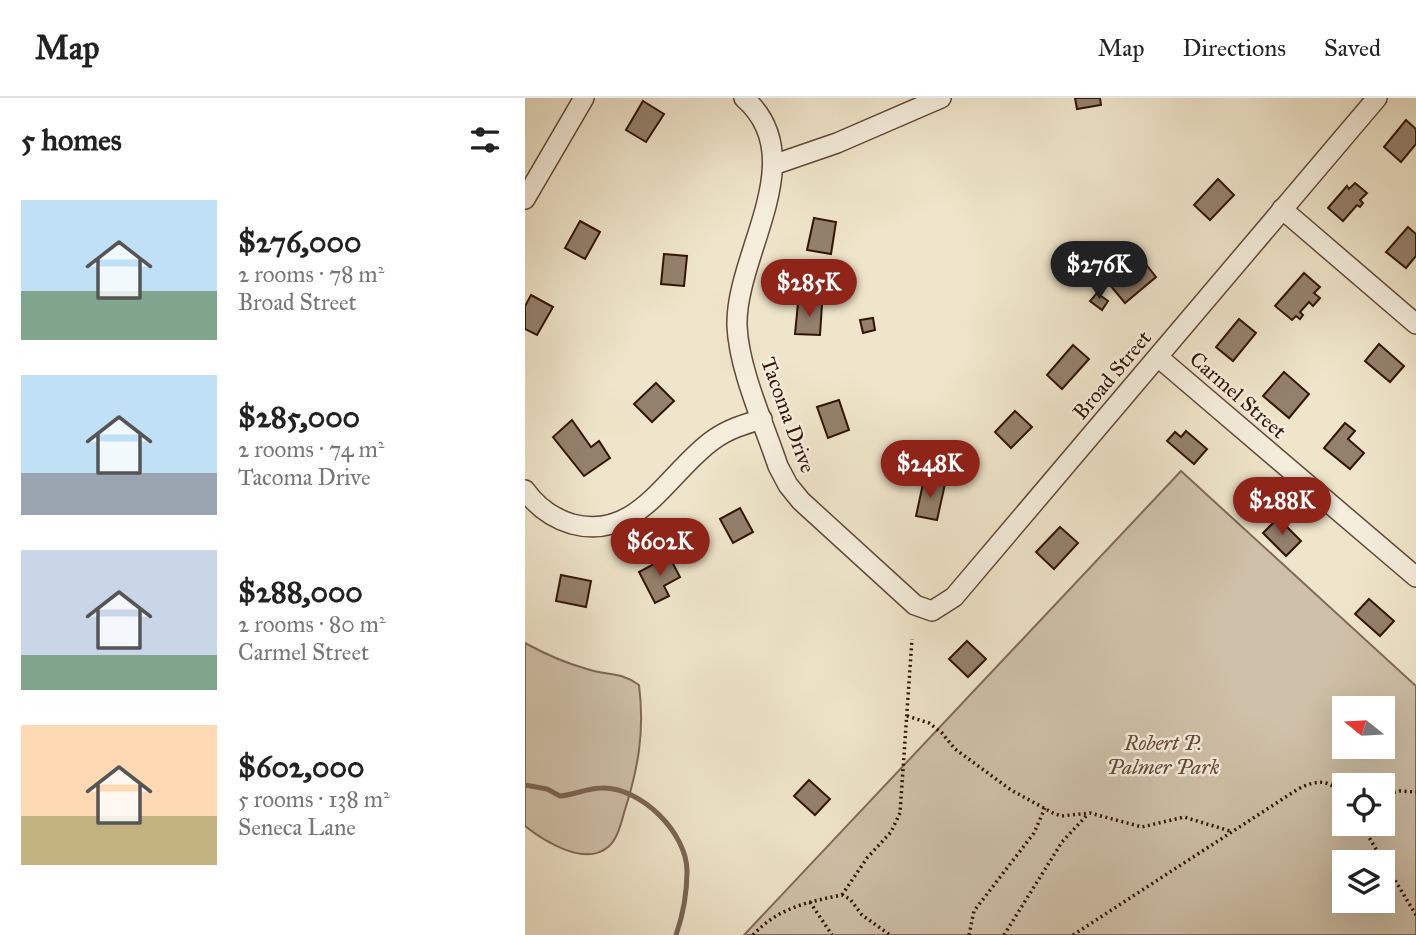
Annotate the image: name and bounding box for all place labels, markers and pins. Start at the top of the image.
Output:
pin: $276K [1050,242,1148,301]
pin: $285K [760,260,858,319]
pin: $248K [881,440,979,500]
pin: $288K [1233,478,1331,537]
pin: $602K [611,518,709,578]

